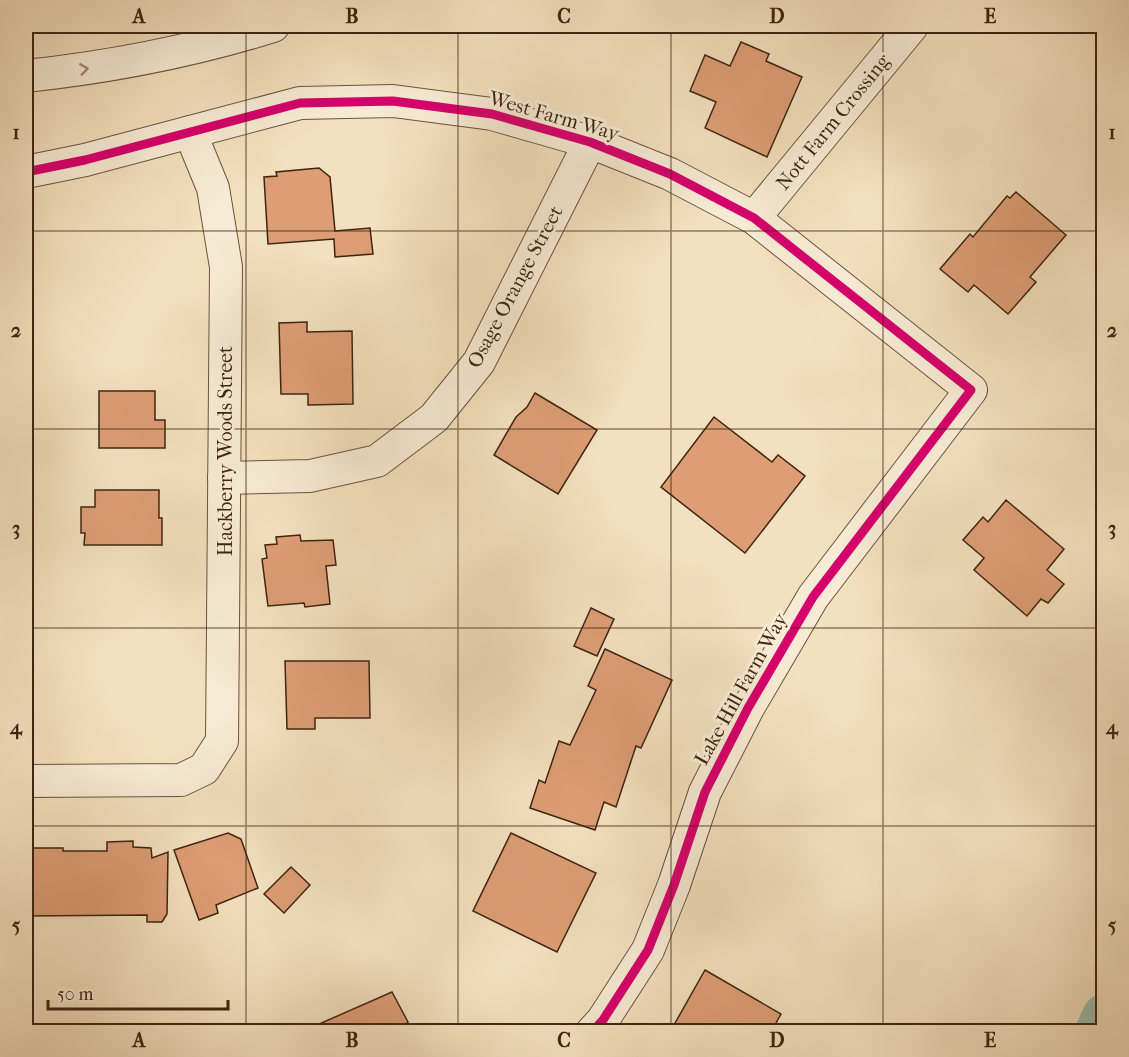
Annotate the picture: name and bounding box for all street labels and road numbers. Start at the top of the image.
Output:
street label: Nott Farm Crossing [771,49,895,194]
street label: West Farm Way [485,86,623,146]
street label: Osage Orange Street [463,202,567,372]
street label: Hackberry Woods Street [214,346,237,556]
street label: Lake Hill Farm Way [690,608,793,769]

